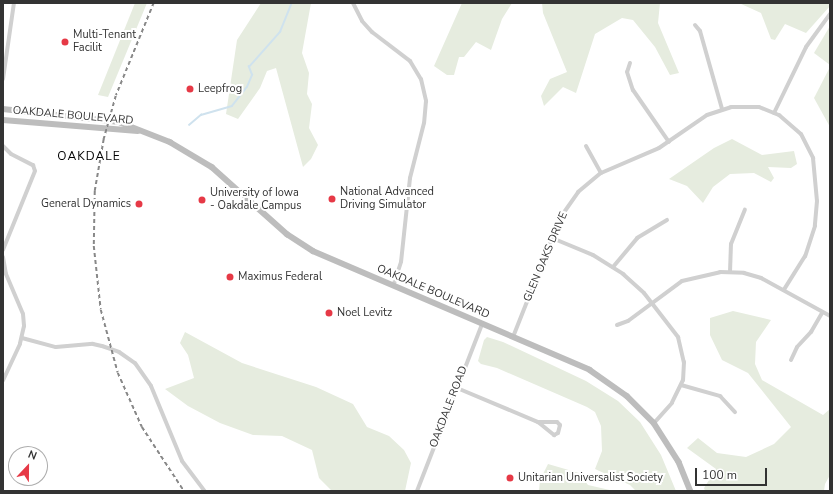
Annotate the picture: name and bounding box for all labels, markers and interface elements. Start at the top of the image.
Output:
place label: Multi-Tenant Facilit [73,29,136,55]
marker: Multi-Tenant Facilit [60,37,70,47]
place label: Leepfrog [198,82,242,96]
marker: Leepfrog [185,84,195,94]
street label: OAKDALE BOULEVARD [12,104,134,128]
district label: OAKDALE [57,150,121,164]
place label: National Advanced Driving Simulator [340,186,434,212]
place label: University of Iowa - Oakdale Campus [210,187,302,213]
marker: National Advanced Driving Simulator [327,194,337,204]
marker: University of Iowa - Oakdale Campus [197,195,207,205]
place label: General Dynamics [41,197,131,211]
marker: General Dynamics [134,199,144,209]
street label: GLEN OAKS DRIVE [521,210,571,304]
street label: OAKDALE BOULEVARD [375,262,491,322]
place label: Maximus Federal [238,270,322,284]
marker: Maximus Federal [225,272,235,282]
place label: Noel Levitz [337,306,392,320]
marker: Noel Levitz [324,308,334,318]
street label: OAKDALE ROAD [427,364,471,450]
north arrow [8,446,48,486]
text: N [26,447,39,464]
scale bar [697,460,769,486]
text: 100 m [702,467,737,483]
place label: Unitarian Universalist Society [518,471,663,485]
marker: Unitarian Universalist Society [505,473,515,483]

